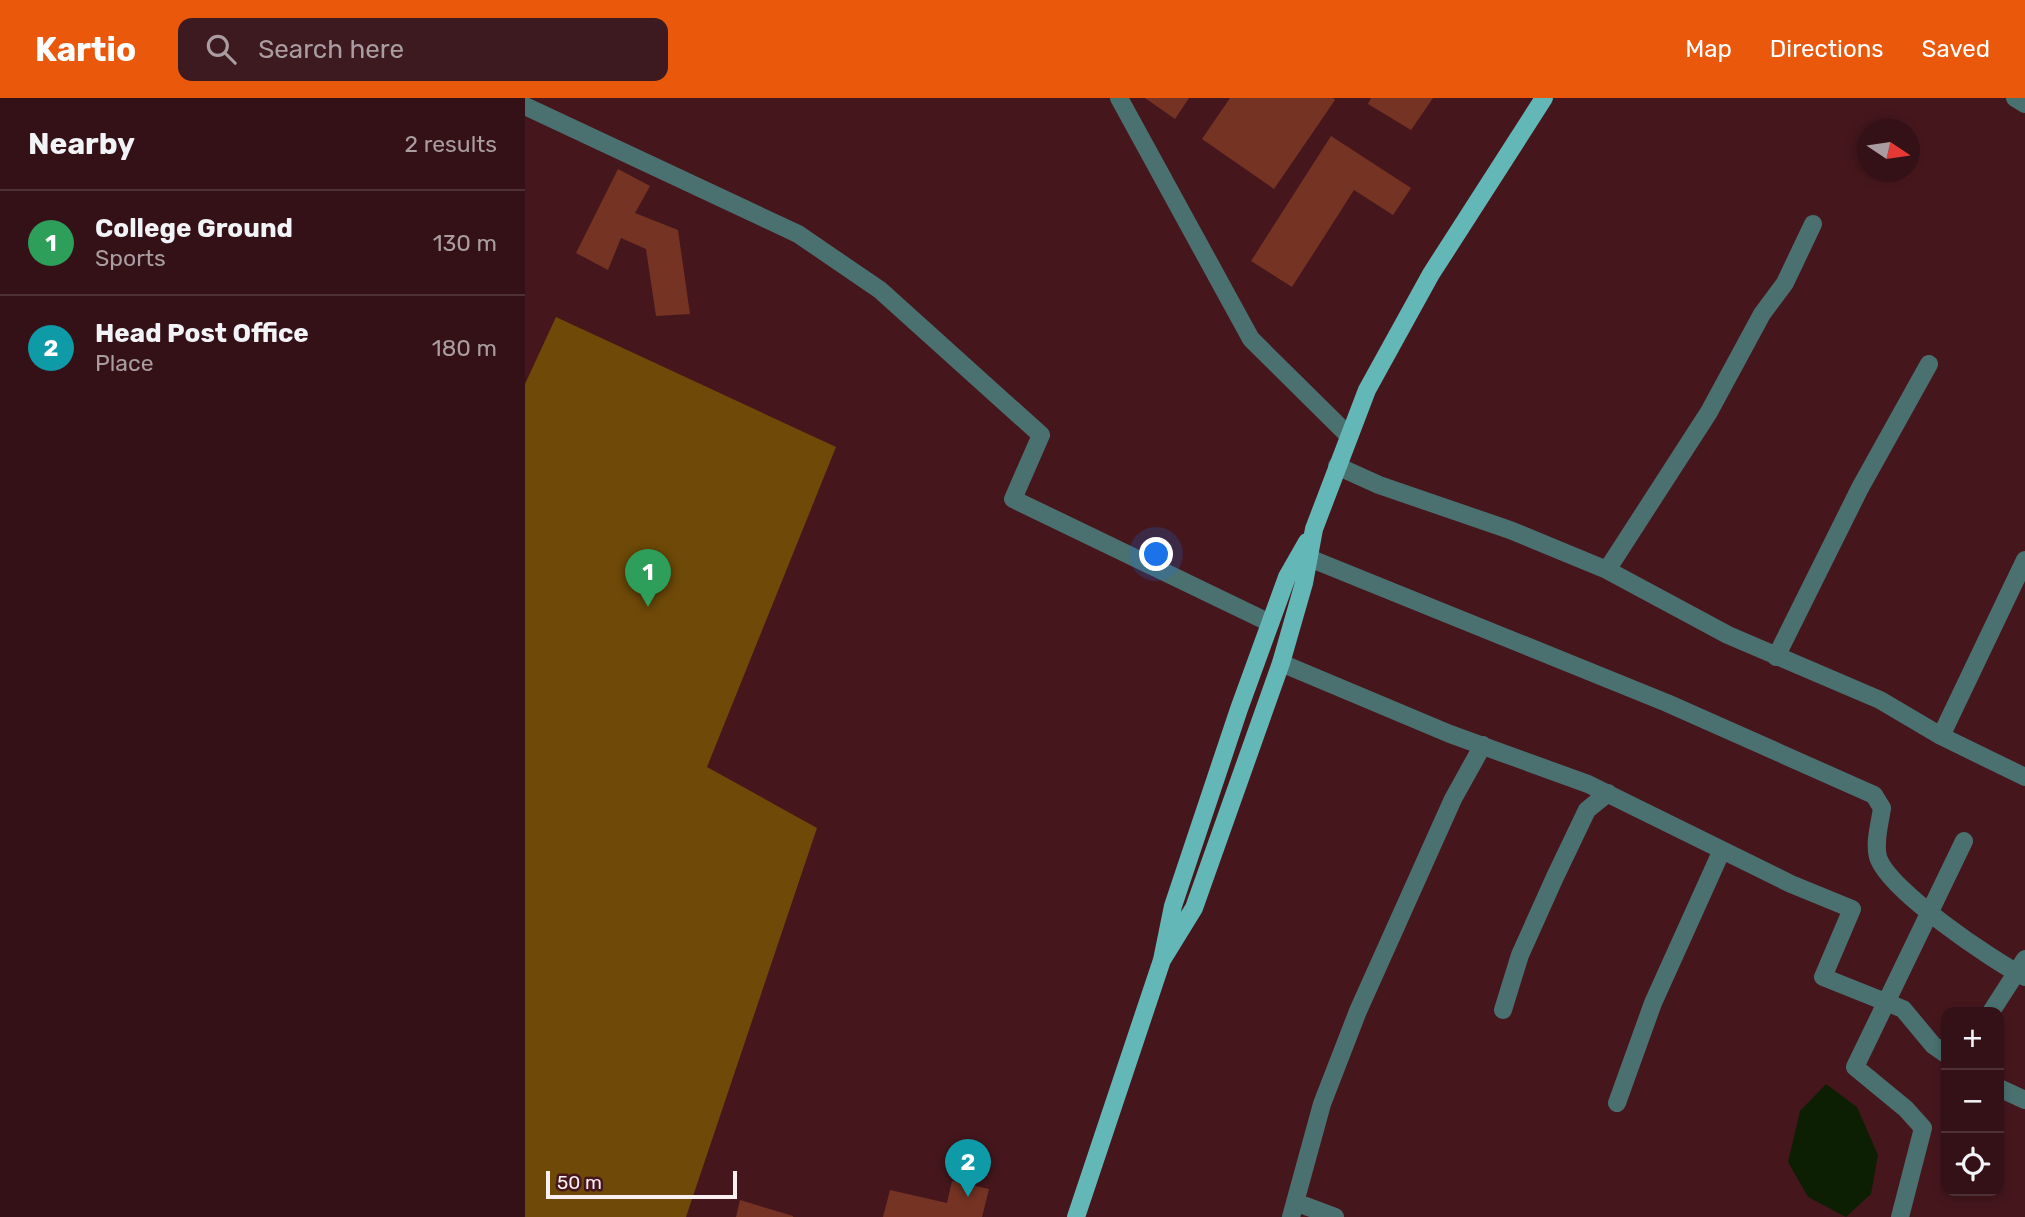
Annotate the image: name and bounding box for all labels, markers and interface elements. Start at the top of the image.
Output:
search box [178,18,668,81]
text: Kartio [35,30,136,69]
icon: search [202,30,240,68]
text: Search here [258,34,404,65]
text: Map [1685,35,1732,63]
text: Directions [1770,35,1883,63]
text: Saved [1921,35,1990,63]
north arrow [1857,119,1920,182]
text: Nearby [28,126,135,162]
text: 2 results [405,130,497,158]
text: College Ground [95,213,293,244]
text: 1 [45,229,57,257]
text: 130 m [433,229,497,257]
text: Sports [95,244,166,272]
text: Head Post Office [95,318,309,349]
text: 2 [44,334,58,362]
text: 180 m [432,334,497,362]
text: Place [95,349,154,377]
your location [1139,537,1173,571]
pin: 1 [625,549,671,607]
map controls [1941,1007,2004,1196]
button: + [1941,1007,2004,1070]
button: − [1941,1070,2004,1133]
button: locate [1941,1133,2004,1196]
pin: 2 [945,1139,991,1197]
scale bar [546,1168,737,1200]
text: 50 m [557,1171,602,1194]

